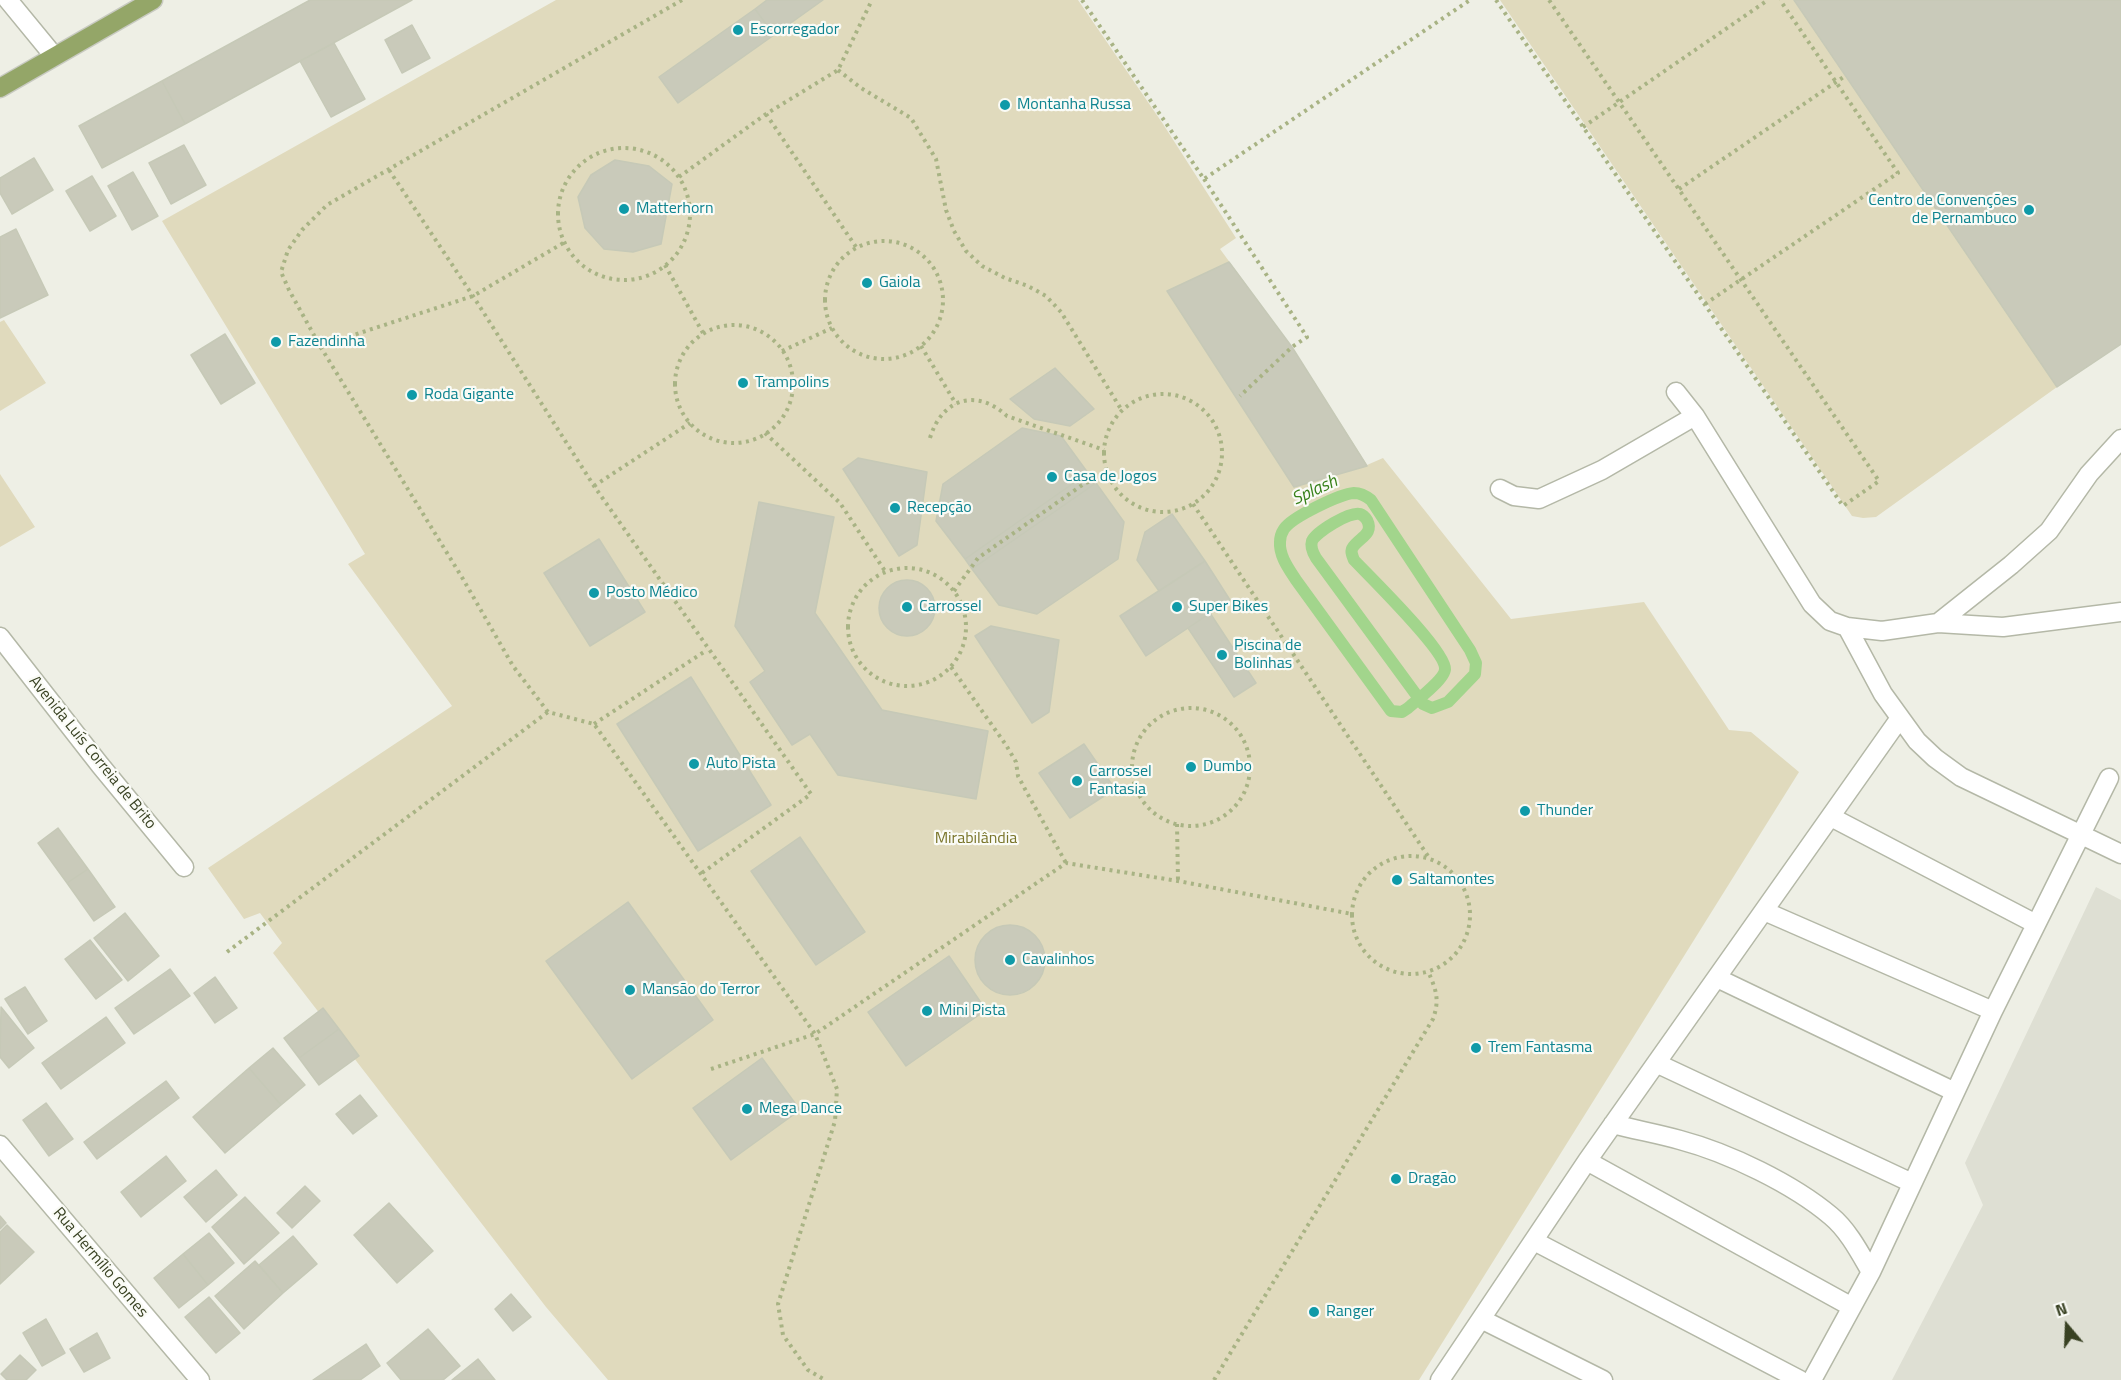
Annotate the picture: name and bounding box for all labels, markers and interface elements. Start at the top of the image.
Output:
place label: Escorregador [750,20,839,40]
marker: Escorregador [731,23,745,37]
place label: Montanha Russa [1017,95,1131,115]
marker: Montanha Russa [998,98,1012,112]
place label: Centro de Convenções de Pernambuco [1868,191,2017,229]
place label: Matterhorn [636,199,713,219]
marker: Matterhorn [617,202,631,216]
marker: Centro de Convenções de Pernambuco [2022,203,2036,217]
place label: Gaiola [879,273,921,293]
marker: Gaiola [860,276,874,290]
place label: Fazendinha [288,332,365,352]
marker: Fazendinha [269,335,283,349]
place label: Trampolins [755,373,829,393]
marker: Trampolins [736,376,750,390]
place label: Roda Gigante [424,385,514,405]
marker: Roda Gigante [405,388,419,402]
place label: Casa de Jogos [1064,467,1157,487]
marker: Casa de Jogos [1045,470,1059,484]
water label: Splash [1289,471,1341,511]
place label: Recepção [907,498,972,518]
marker: Recepção [888,501,902,515]
place label: Posto Médico [606,583,698,603]
marker: Posto Médico [587,586,601,600]
place label: Carrossel [919,597,982,617]
place label: Super Bikes [1189,597,1268,617]
marker: Carrossel [900,600,914,614]
marker: Super Bikes [1170,600,1184,614]
place label: Piscina de Bolinhas [1234,636,1302,674]
marker: Piscina de Bolinhas [1215,648,1229,662]
street label: Avenida Luís Correia de Brito [24,673,160,833]
place label: Auto Pista [706,754,776,774]
marker: Auto Pista [687,757,701,771]
place label: Dumbo [1203,757,1252,777]
marker: Dumbo [1184,760,1198,774]
place label: Carrossel Fantasia [1089,762,1152,800]
marker: Carrossel Fantasia [1070,774,1084,788]
place label: Thunder [1537,801,1593,821]
marker: Thunder [1518,804,1532,818]
park label: Mirabilândia [935,829,1017,849]
place label: Saltamontes [1409,870,1495,890]
marker: Saltamontes [1390,873,1404,887]
place label: Cavalinhos [1022,950,1094,970]
marker: Cavalinhos [1003,953,1017,967]
place label: Mansão do Terror [642,980,760,1000]
marker: Mansão do Terror [623,983,637,997]
place label: Mini Pista [939,1001,1006,1021]
marker: Mini Pista [920,1004,934,1018]
place label: Trem Fantasma [1488,1038,1592,1058]
marker: Trem Fantasma [1469,1041,1483,1055]
place label: Mega Dance [759,1099,842,1119]
marker: Mega Dance [740,1102,754,1116]
place label: Dragão [1408,1169,1457,1189]
marker: Dragão [1389,1172,1403,1186]
street label: Rua Hermílio Gomes [48,1204,152,1322]
north arrow [2037,1296,2097,1356]
text: N [2052,1296,2070,1322]
place label: Ranger [1326,1302,1374,1322]
marker: Ranger [1307,1305,1321,1319]

